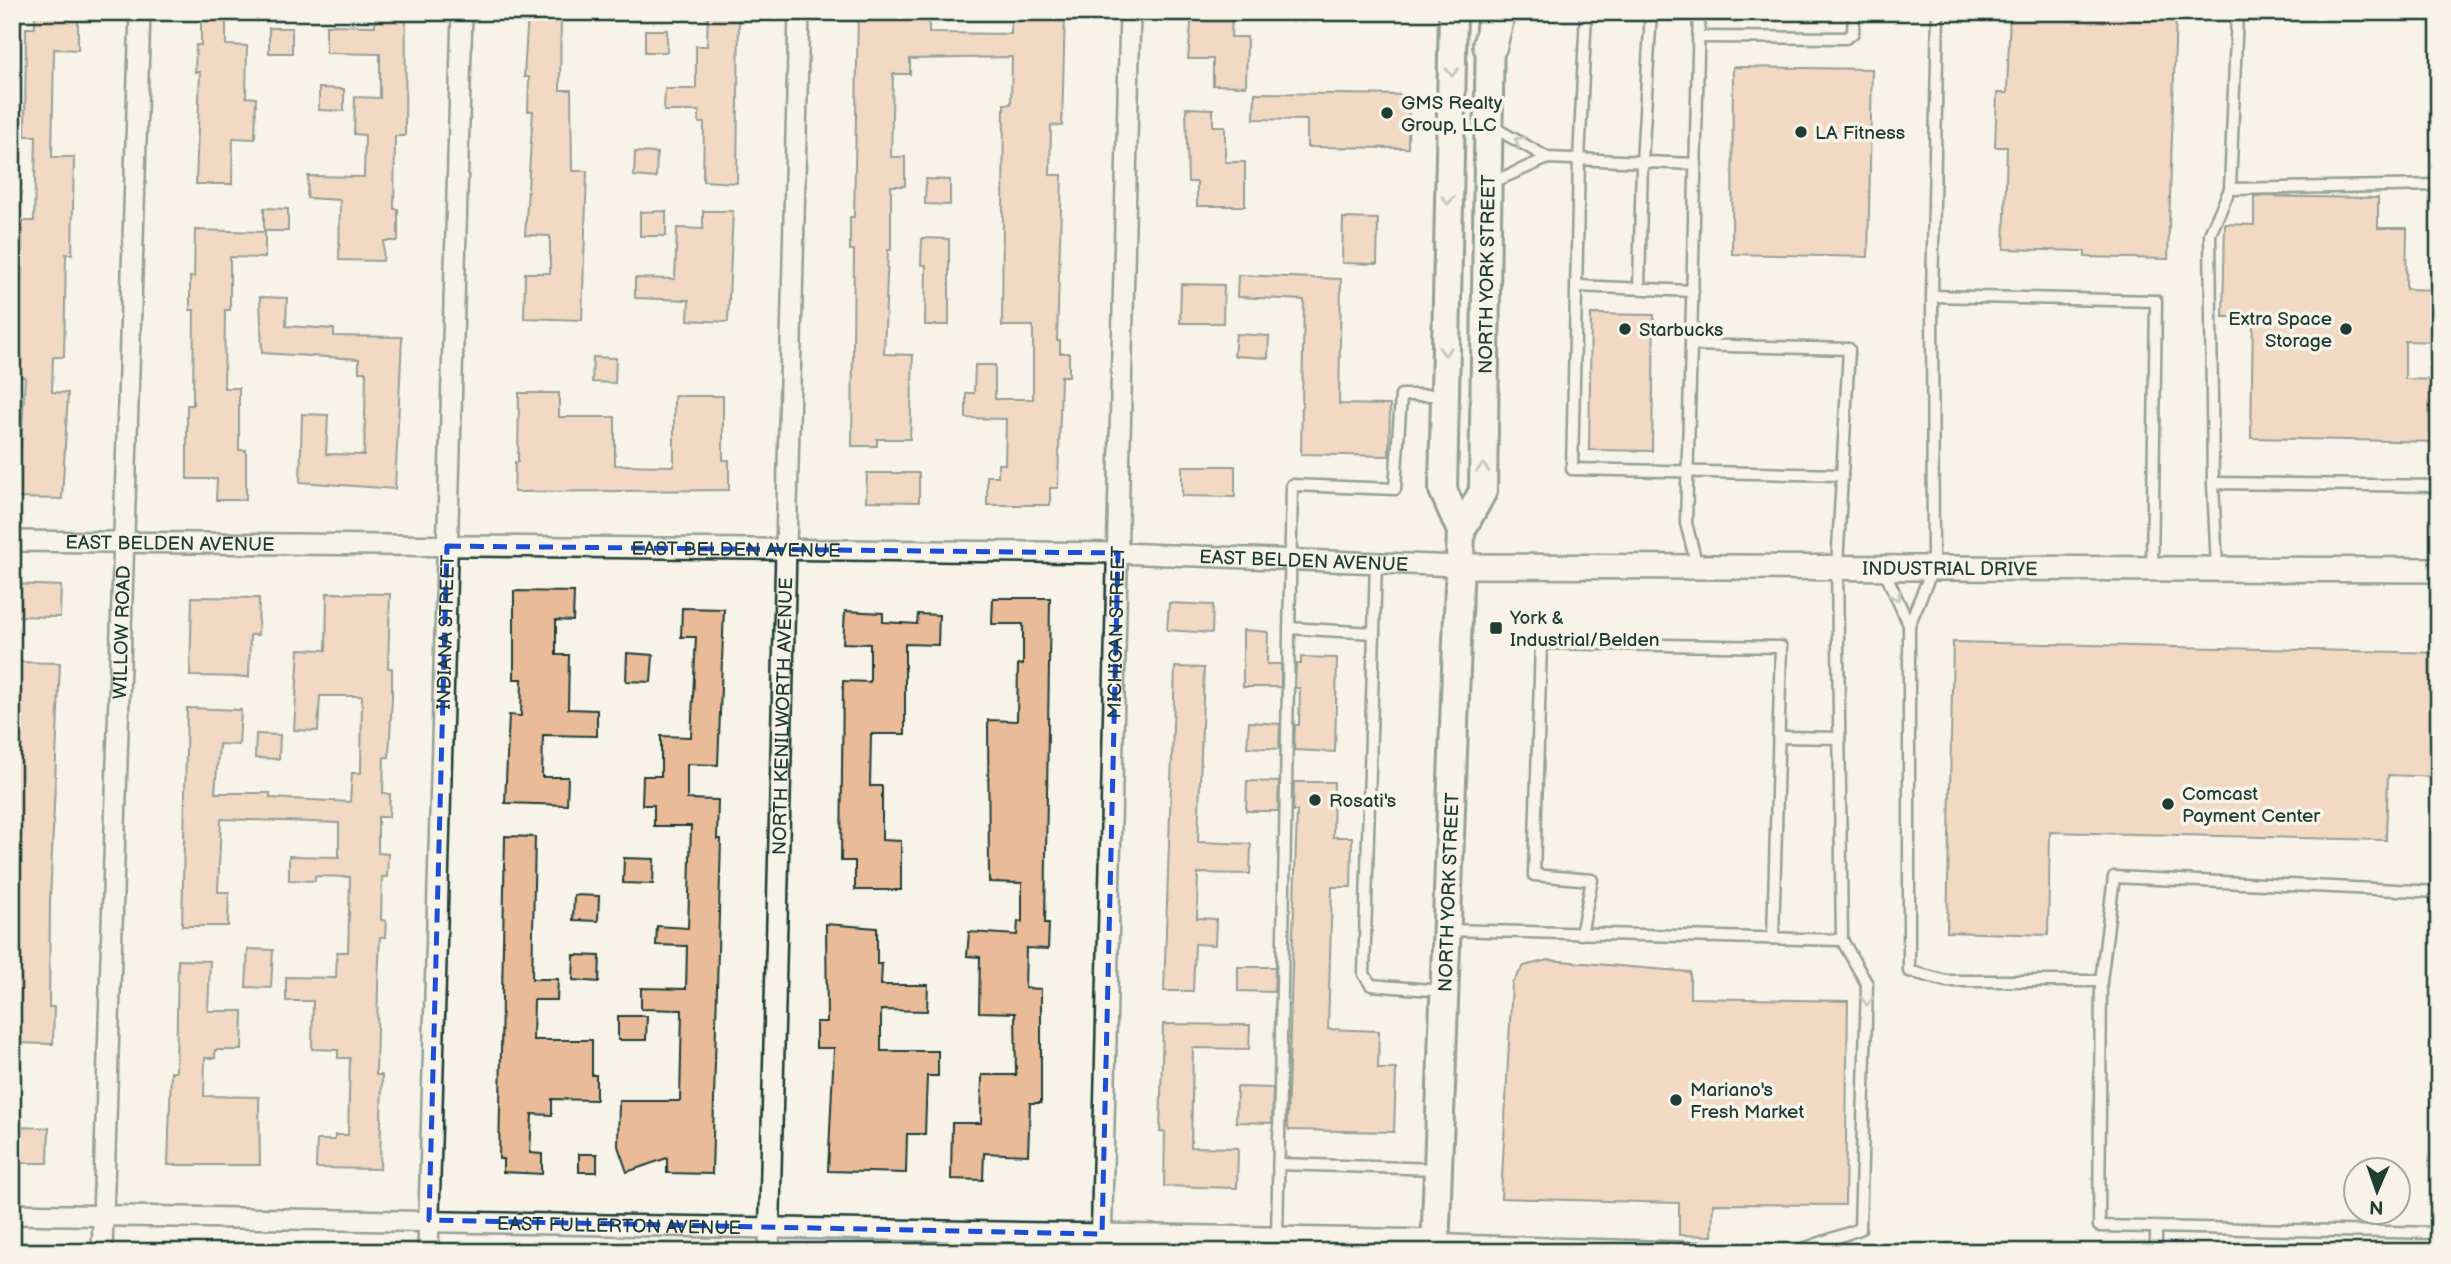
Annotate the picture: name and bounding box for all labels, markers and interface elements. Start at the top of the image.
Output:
one-way arrow [1444,67,1459,78]
place label: GMS Realty Group, LLC [1401,92,1503,137]
marker: GMS Realty Group, LLC [1379,105,1395,121]
place label: LA Fitness [1815,122,1905,145]
marker: LA Fitness [1793,124,1809,140]
one-way arrow [1513,136,1526,149]
street label: NORTH YORK STREET [1475,174,1501,374]
one-way arrow [1441,195,1456,206]
place label: Extra Space Storage [2228,308,2332,353]
place label: Starbucks [1639,319,1723,342]
marker: Starbucks [1617,321,1633,337]
marker: Extra Space Storage [2338,321,2354,337]
one-way arrow [1437,346,1453,356]
one-way arrow [1475,462,1491,472]
street label: EAST BELDEN AVENUE [65,532,275,557]
street label: EAST BELDEN AVENUE [631,538,841,563]
street label: MICHIGAN STREET [1103,545,1131,719]
street label: EAST BELDEN AVENUE [1199,546,1409,577]
street label: INDIANA STREET [433,554,460,710]
street label: INDUSTRIAL DRIVE [1862,558,2038,581]
street label: WILLOW ROAD [109,565,136,700]
street label: NORTH KENILWORTH AVENUE [769,577,798,855]
one-way arrow [1888,589,1902,601]
place label: York & Industrial/Belden [1509,607,1659,652]
marker: York & Industrial/Belden [1488,620,1504,636]
place label: Comcast Payment Center [2182,783,2321,828]
place label: Rosati's [1329,790,1396,813]
marker: Rosati's [1307,792,1323,808]
street label: NORTH YORK STREET [1434,792,1465,992]
marker: Comcast Payment Center [2160,796,2176,812]
one-way arrow [1859,996,1874,1007]
place label: Mariano's Fresh Market [1690,1079,1804,1124]
marker: Mariano's Fresh Market [1668,1092,1684,1108]
north arrow [2342,1156,2412,1226]
text: N [2369,1195,2384,1218]
street label: EAST FULLERTON AVENUE [497,1213,741,1240]

